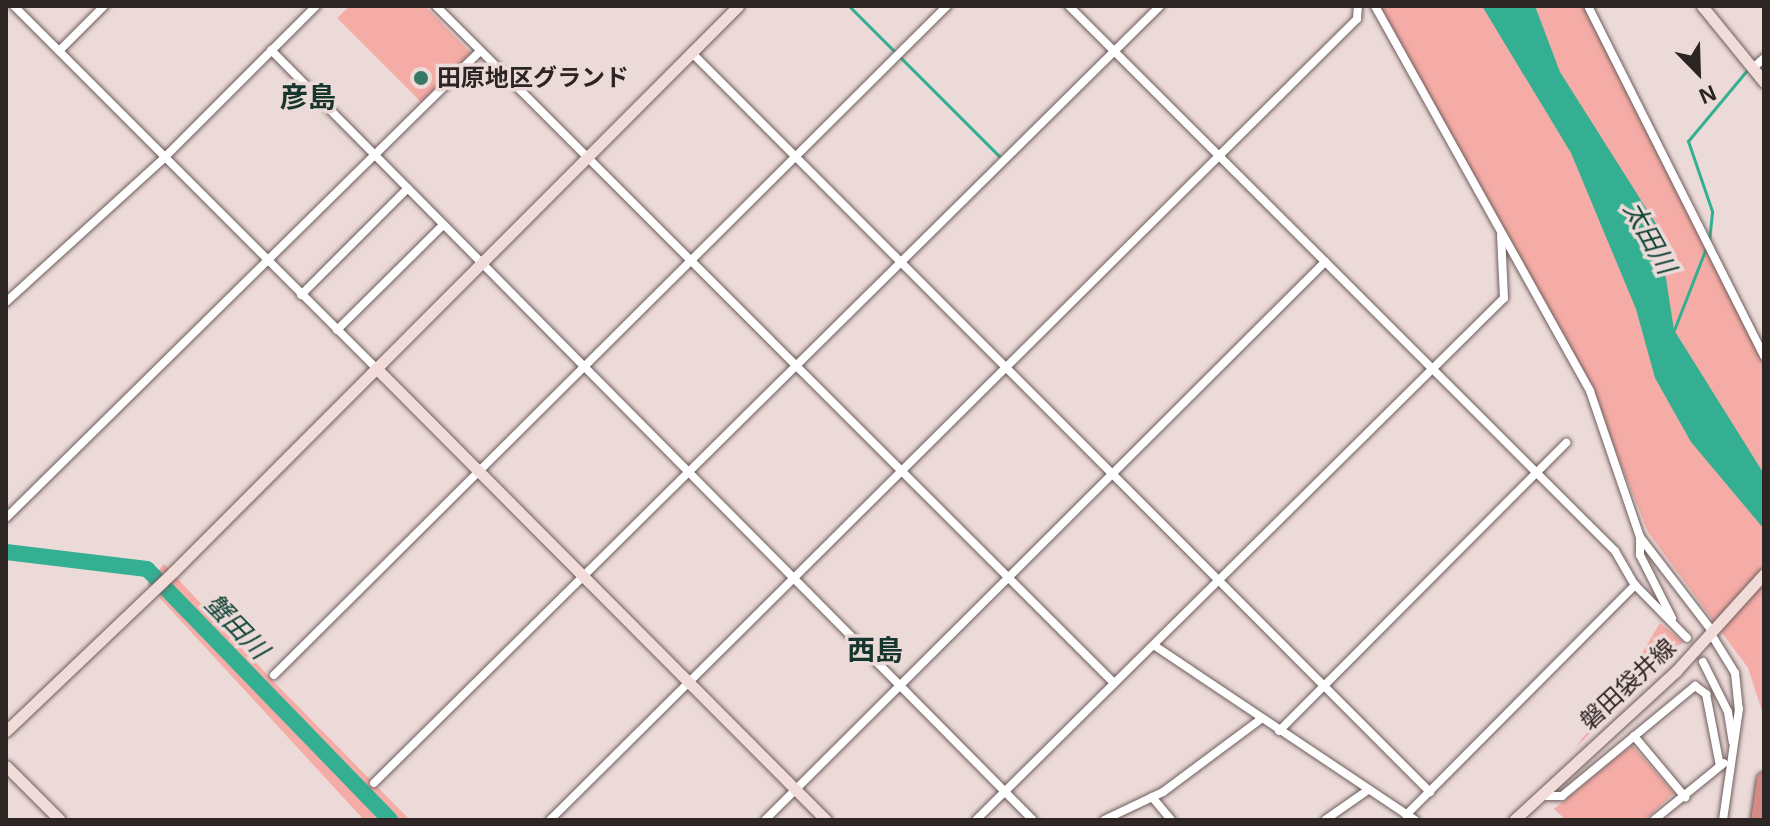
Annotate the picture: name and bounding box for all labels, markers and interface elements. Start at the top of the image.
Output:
north arrow [1658,32,1738,112]
place label: 田原地区グランド [437,64,629,92]
marker: 田原地区グランド [412,69,430,87]
text: N [1695,80,1720,109]
district label: 彦島 [280,81,336,115]
water label: 太田川 [1616,196,1682,280]
water label: 蟹田川 [198,588,274,666]
street label: 磐田袋井線 [1574,633,1682,735]
district label: 西島 [847,634,903,668]

